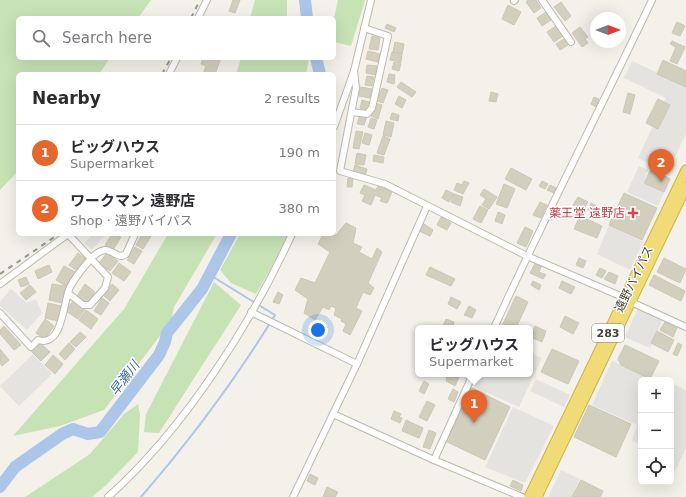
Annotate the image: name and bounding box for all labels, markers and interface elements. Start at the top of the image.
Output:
north arrow [590,12,626,48]
search box [16,16,336,60]
icon: search [30,27,52,49]
text: Search here [62,29,152,47]
text: Nearby [32,88,101,108]
text: 2 results [264,91,320,106]
text: ビッグハウス [70,138,160,156]
text: 1 [40,145,50,160]
text: 190 m [278,145,320,160]
pin: 2 [648,149,674,182]
text: Supermarket [70,156,154,171]
text: ワークマン 遠野店 [70,192,195,210]
text: 2 [40,201,50,216]
text: 380 m [278,201,320,216]
place label: 薬王堂 遠野店 [549,206,625,220]
marker: 薬王堂 遠野店 [628,208,638,218]
text: Shop · 遠野バイパス [70,213,193,228]
street label: 遠野バイパス [612,244,656,314]
your location [308,320,328,340]
road number: 283 [592,324,624,342]
popup [415,325,533,377]
text: ビッグハウス [429,336,519,354]
text: Supermarket [429,354,513,369]
water label: 早瀬川 [107,357,143,398]
map controls [638,377,674,485]
button: + [638,377,674,413]
pin: 1 [461,390,487,423]
button: − [638,413,674,449]
button: locate [638,449,674,485]

